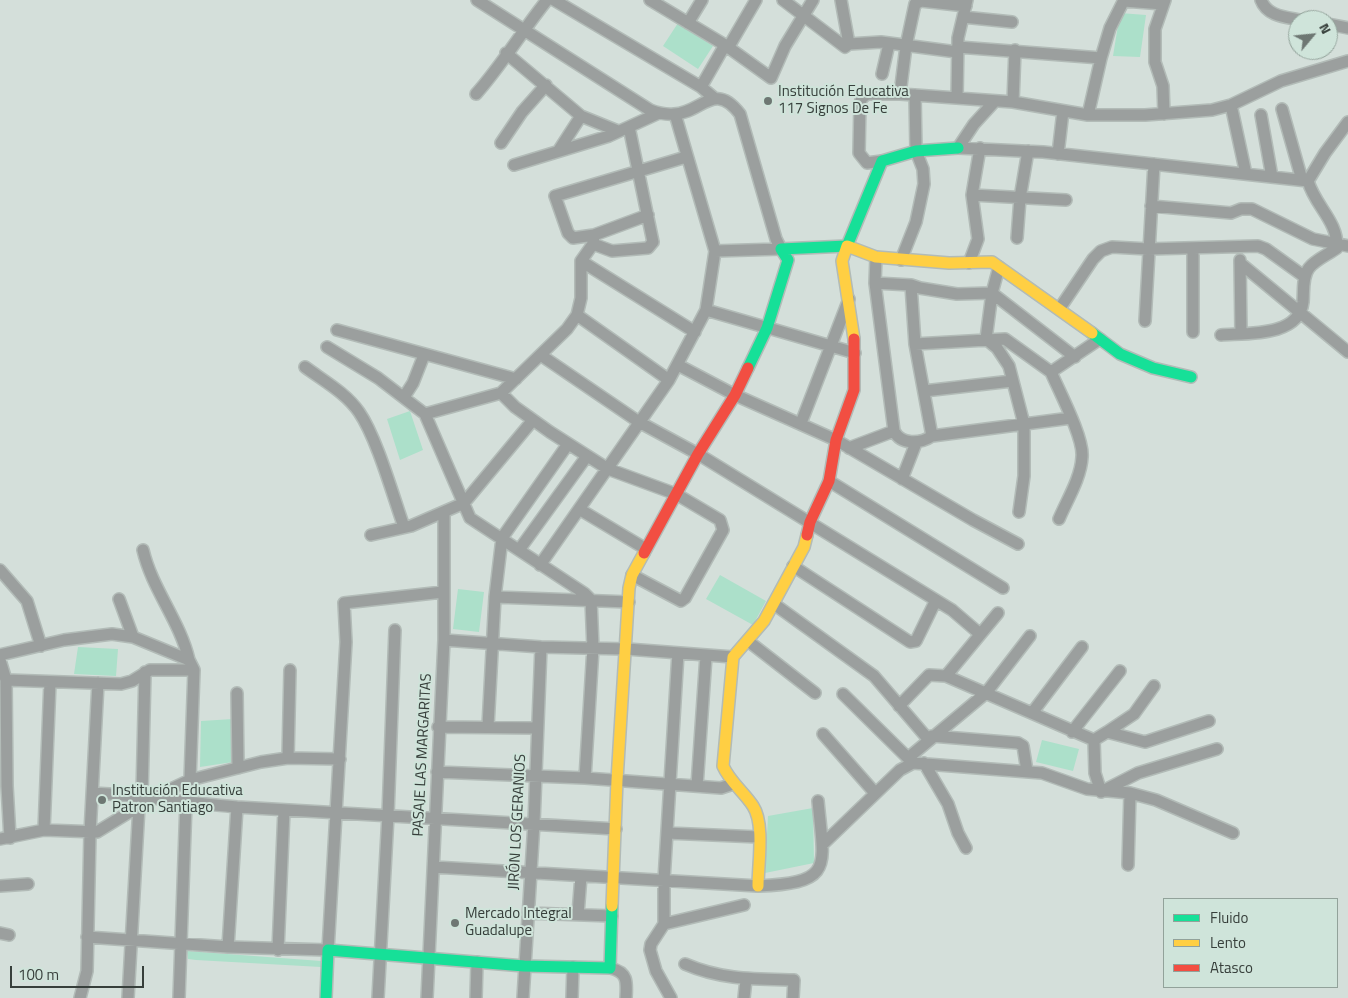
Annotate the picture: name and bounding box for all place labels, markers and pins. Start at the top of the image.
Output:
place label: Institución Educativa 117 Signos De Fe [778,83,909,118]
marker: Institución Educativa 117 Signos De Fe [762,95,774,107]
place label: Institución Educativa Patron Santiago [112,782,243,817]
marker: Institución Educativa Patron Santiago [96,794,108,806]
place label: Mercado Integral Guadalupe [465,905,572,940]
marker: Mercado Integral Guadalupe [449,917,461,929]

